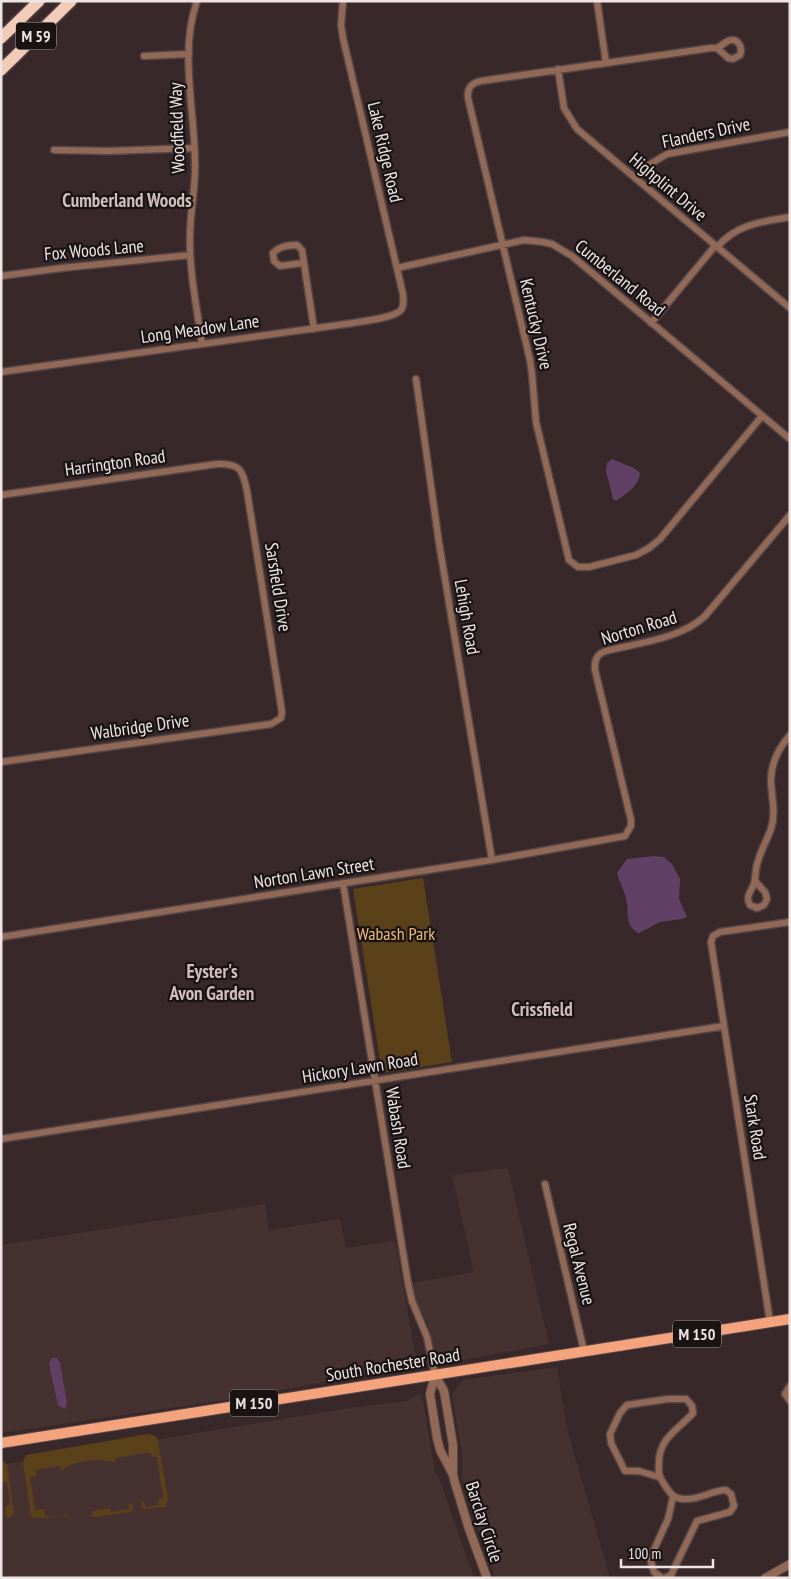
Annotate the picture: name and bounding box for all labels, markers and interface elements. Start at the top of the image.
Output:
road number: M 59 [16,22,56,50]
street label: Woodfield Way [163,82,190,174]
street label: Lake Ridge Road [363,99,408,204]
street label: Flanders Drive [660,112,752,153]
street label: Highplint Drive [625,147,712,226]
district label: Cumberland Woods [62,188,192,212]
street label: Fox Woods Lane [43,234,145,265]
street label: Cumberland Road [571,234,670,321]
street label: Kentucky Drive [515,276,558,372]
street label: Long Meadow Lane [139,309,261,348]
street label: Harrington Road [63,444,167,481]
street label: Sarsfield Drive [260,541,297,633]
street label: Lehigh Road [450,577,485,656]
street label: Norton Road [598,605,679,650]
street label: Walbridge Drive [89,708,191,745]
street label: Norton Lawn Street [252,852,376,893]
park label: Wabash Park [357,922,435,945]
district label: Eyster's Avon Garden [169,959,254,1005]
district label: Crissfield [511,997,573,1021]
street label: Hickory Lawn Road [300,1047,420,1088]
street label: Wabash Road [381,1086,416,1170]
street label: Stark Road [739,1093,772,1161]
street label: Regal Avenue [558,1221,601,1307]
road number: M 150 [673,1320,721,1348]
street label: South Rochester Road [324,1343,462,1386]
road number: M 150 [230,1390,278,1416]
street label: Barclay Circle [461,1479,508,1565]
scale bar [621,1536,714,1568]
text: 100 m [628,1544,661,1563]

